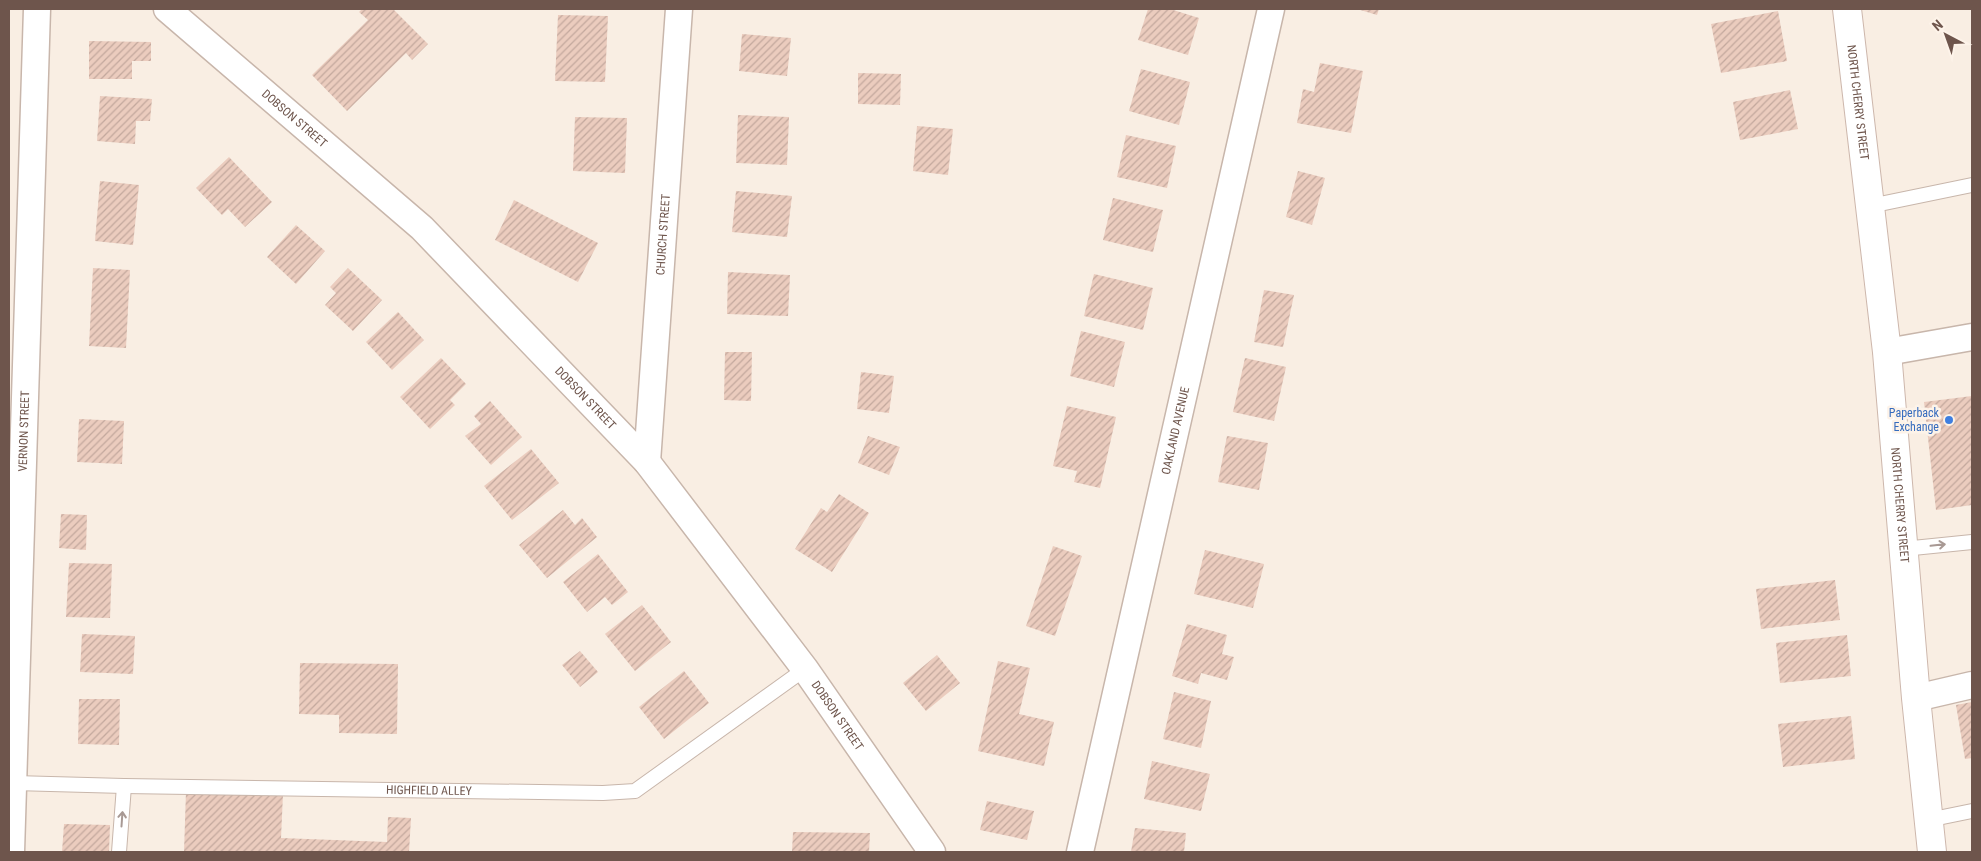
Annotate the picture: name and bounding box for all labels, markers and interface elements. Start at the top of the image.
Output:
north arrow [1921,10,1971,60]
text: N [1929,16,1946,34]
street label: NORTH CHERRY STREET [1844,44,1872,161]
street label: DOBSON STREET [259,87,330,150]
street label: CHURCH STREET [653,193,673,276]
street label: DOBSON STREET [552,364,619,432]
street label: OAKLAND AVENUE [1159,385,1192,476]
street label: VERNON STREET [16,390,32,472]
place label: Paperback Exchange [1889,406,1940,434]
marker: Paperback Exchange [1943,414,1955,426]
street label: NORTH CHERRY STREET [1888,447,1912,564]
one-way arrow [1930,540,1946,550]
street label: DOBSON STREET [808,678,866,753]
street label: HIGHFIELD ALLEY [386,783,473,798]
one-way arrow [117,811,126,827]

